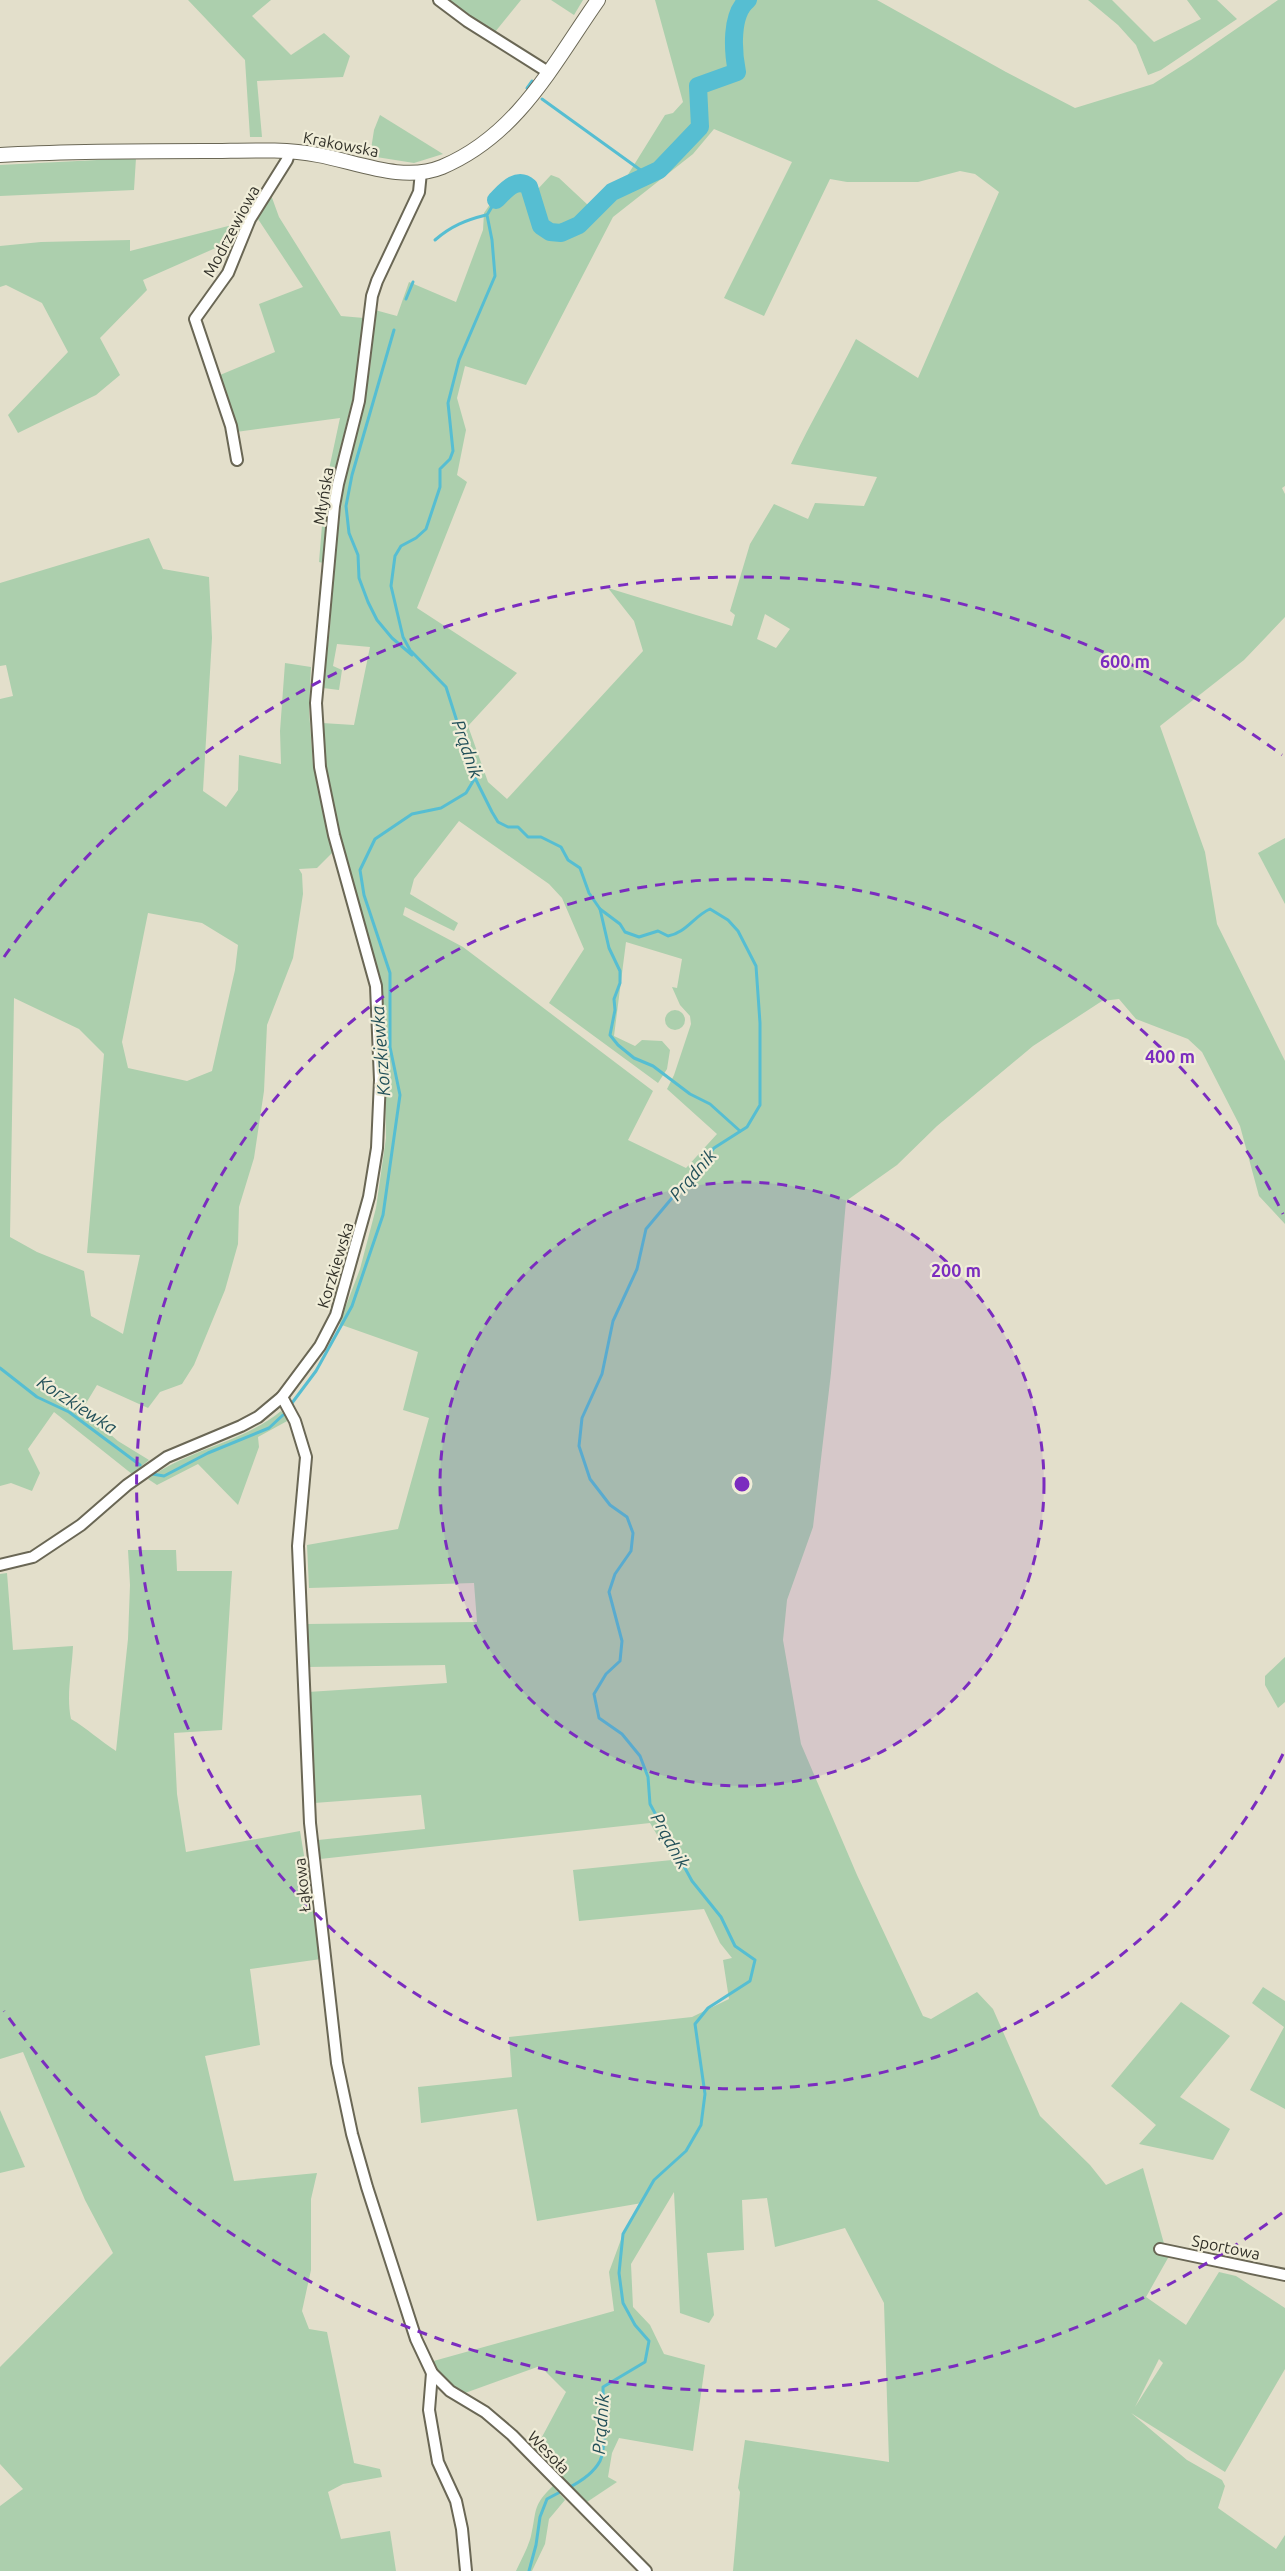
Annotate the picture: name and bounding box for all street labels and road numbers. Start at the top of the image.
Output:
street label: Krakowska [302,128,380,160]
street label: Modrzewiowa [199,182,263,280]
street label: Młyńska [310,466,336,526]
street label: Korzkiewska [313,1220,357,1310]
street label: Łąkowa [290,1857,314,1913]
street label: Sportowa [1190,2231,1262,2263]
street label: Wesoła [524,2427,574,2477]

